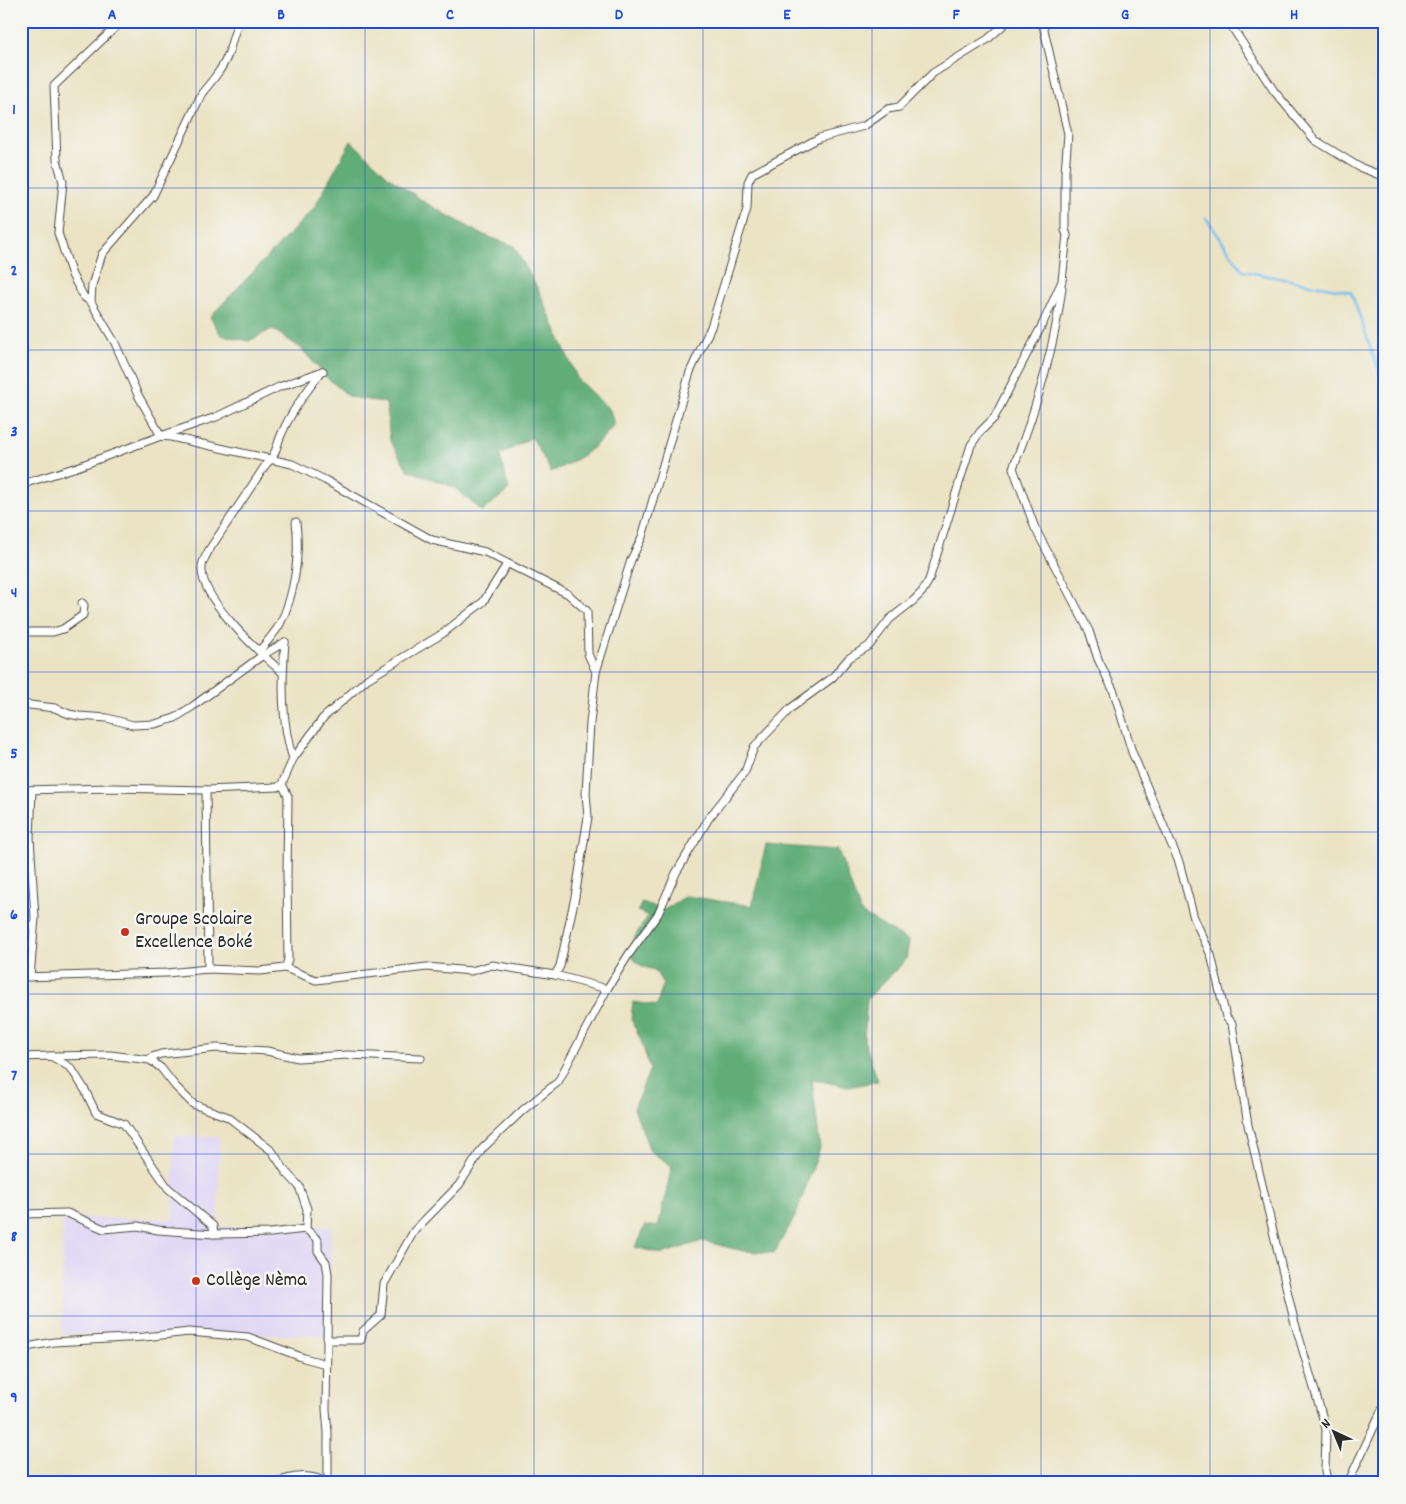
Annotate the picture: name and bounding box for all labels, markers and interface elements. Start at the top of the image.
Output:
text: A [108,4,117,27]
text: B [277,4,285,27]
text: C [446,4,454,27]
text: D [615,4,624,27]
text: E [783,4,791,27]
text: F [952,4,960,27]
text: G [1121,4,1129,27]
text: H [1290,4,1298,27]
text: 1 [12,99,16,122]
text: 2 [11,260,18,283]
text: 3 [10,421,18,444]
text: 4 [11,582,17,605]
text: 5 [10,743,18,766]
text: 6 [10,904,18,927]
place label: Groupe Scolaire Excellence Boké [135,906,253,957]
marker: Groupe Scolaire Excellence Boké [119,926,131,938]
text: 7 [11,1065,17,1088]
text: 8 [11,1226,18,1249]
place label: Collège Nèma [206,1267,307,1295]
marker: Collège Nèma [190,1275,202,1287]
text: 9 [10,1387,18,1410]
north arrow [1308,1406,1358,1456]
text: N [1317,1414,1336,1434]

